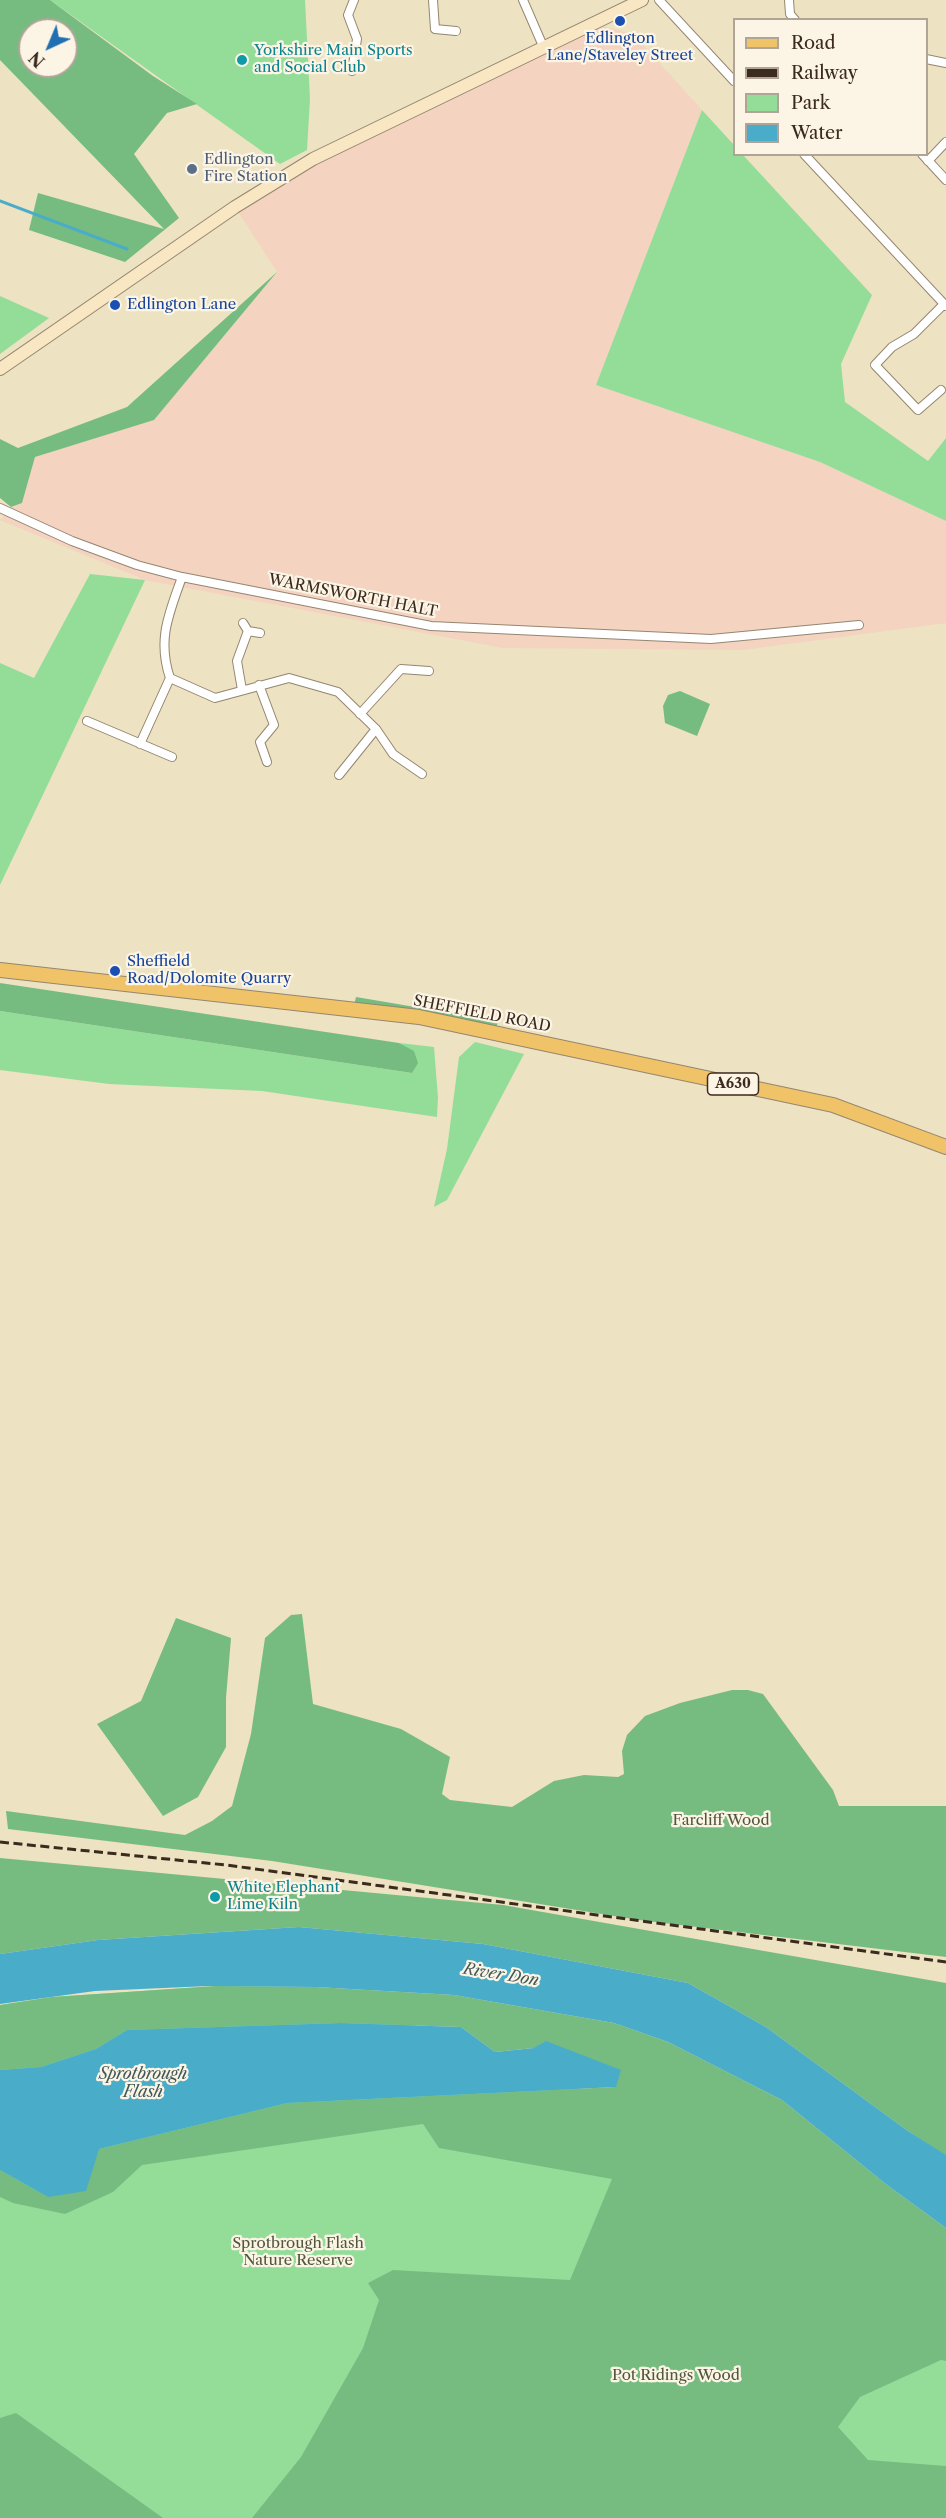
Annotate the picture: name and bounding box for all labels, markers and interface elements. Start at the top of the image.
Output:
marker: Edlington Lane/Staveley Street [613,14,627,28]
north arrow [18,18,78,78]
legend [733,18,928,156]
place label: Edlington Lane/Staveley Street [547,30,693,65]
text: Road [791,32,836,54]
place label: Yorkshire Main Sports and Social Club [254,42,413,77]
text: N [25,47,49,72]
marker: Yorkshire Main Sports and Social Club [235,53,249,67]
text: Railway [791,62,858,84]
text: Park [791,92,830,114]
text: Water [791,122,843,144]
place label: Edlington Fire Station [204,151,287,186]
marker: Edlington Fire Station [185,162,199,176]
place label: Edlington Lane [127,296,236,314]
marker: Edlington Lane [108,298,122,312]
street label: WARMSWORTH HALT [267,571,439,621]
place label: Sheffield Road/Dolomite Quarry [127,953,291,988]
marker: Sheffield Road/Dolomite Quarry [108,964,122,978]
street label: SHEFFIELD ROAD [412,992,552,1036]
road number: A630 [708,1073,758,1095]
park label: Farcliff Wood [672,1812,770,1830]
place label: White Elephant Lime Kiln [227,1879,340,1914]
marker: White Elephant Lime Kiln [208,1890,222,1904]
water label: River Don [462,1960,540,1990]
water label: Sprotbrough Flash [99,2064,187,2102]
park label: Sprotbrough Flash Nature Reserve [232,2235,364,2270]
park label: Pot Ridings Wood [612,2367,740,2385]

